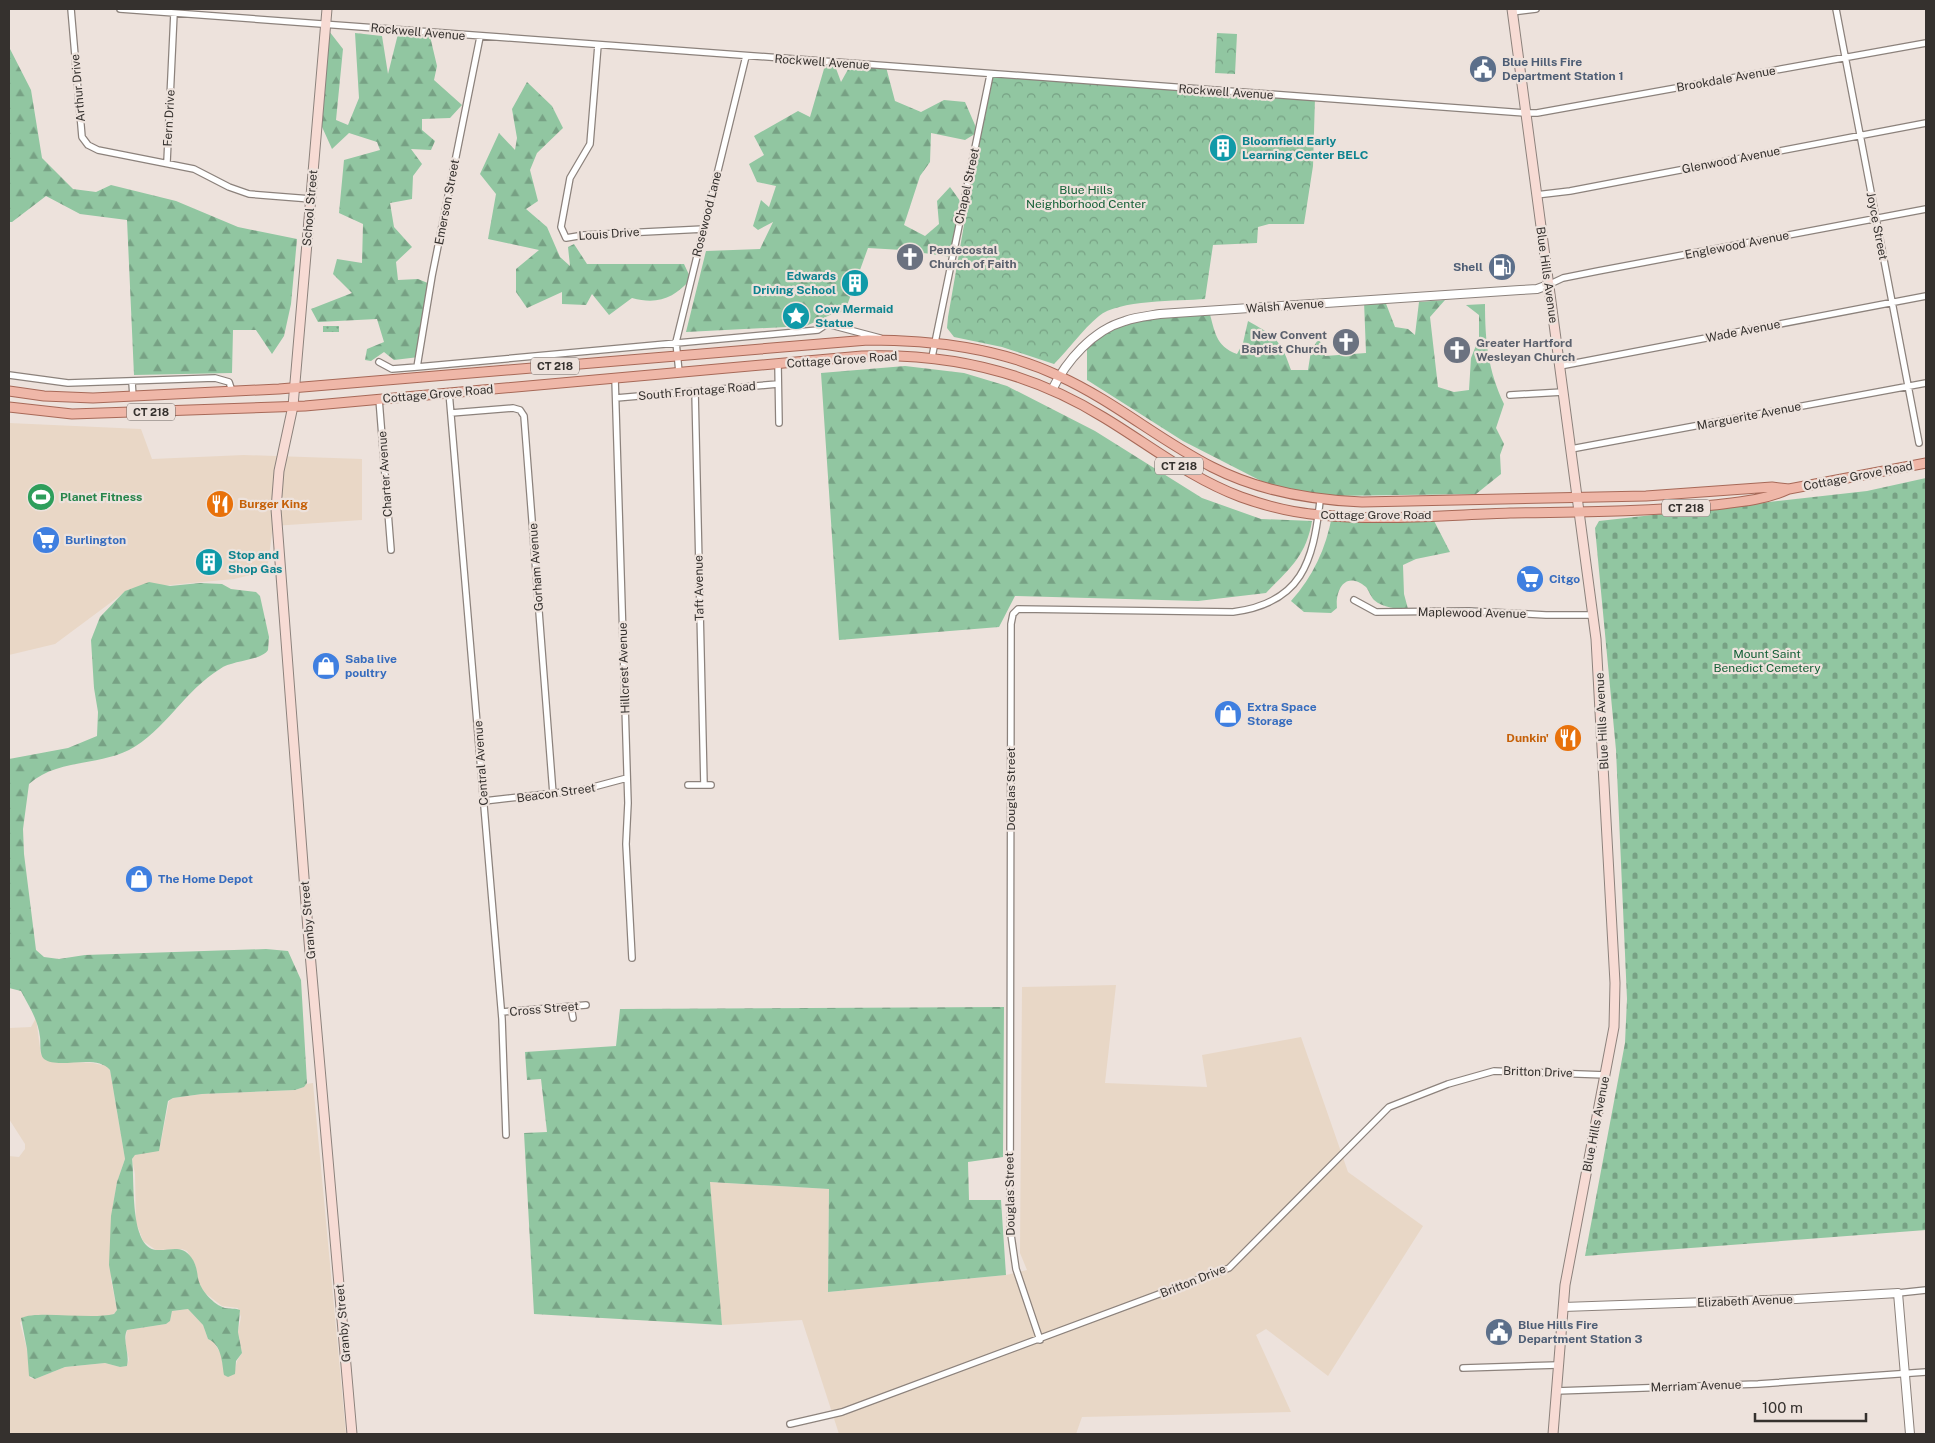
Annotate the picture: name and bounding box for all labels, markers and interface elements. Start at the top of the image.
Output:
street label: Rockwell Avenue [370,21,466,43]
street label: Rockwell Avenue [774,52,870,72]
street label: Arthur Drive [68,53,88,122]
public building icon: Blue Hills Fire Department Station 1 [1468,54,1498,84]
place label: Blue Hills Fire Department Station 1 [1502,55,1624,83]
street label: Brookdale Avenue [1675,63,1777,95]
street label: Rockwell Avenue [1178,82,1274,102]
street label: Fern Drive [161,89,177,147]
building icon: Bloomfield Early Learning Center BELC [1208,133,1238,163]
place label: Bloomfield Early Learning Center BELC [1242,134,1369,162]
street label: Glenwood Avenue [1681,144,1781,176]
street label: Chapel Street [952,146,982,225]
street label: Emerson Street [432,158,462,246]
street label: School Street [300,169,320,247]
street label: Rosewood Lane [690,170,724,258]
park label: Blue Hills Neighborhood Center [1026,183,1146,211]
street label: Joyce Street [1864,191,1891,261]
street label: Louis Drive [578,225,640,243]
street label: Blue Hills Avenue [1533,226,1561,324]
street label: Englewood Avenue [1684,228,1790,262]
church icon: Pentecostal Church of Faith [895,242,925,272]
place label: Pentecostal Church of Faith [929,243,1017,271]
fuel station icon: Shell [1487,252,1517,282]
place label: Shell [1453,260,1483,274]
building icon: Edwards Driving School [840,268,870,298]
place label: Edwards Driving School [753,269,836,297]
street label: Walsh Avenue [1246,296,1325,316]
place icon: Cow Mermaid Statue [781,301,811,331]
place label: Cow Mermaid Statue [815,302,893,330]
street label: Wade Avenue [1705,317,1782,345]
church icon: New Convent Baptist Church [1331,327,1361,357]
place label: New Convent Baptist Church [1241,328,1327,356]
church icon: Greater Hartford Wesleyan Church [1442,335,1472,365]
place label: Greater Hartford Wesleyan Church [1476,336,1575,364]
street label: Cottage Grove Road [786,349,898,371]
road number: CT 218 [531,358,579,374]
street label: South Frontage Road [638,379,756,403]
street label: Cottage Grove Road [382,382,494,406]
street label: Marguerite Avenue [1696,399,1802,433]
road number: CT 218 [127,404,175,421]
street label: Charter Avenue [375,430,395,518]
road number: CT 218 [1155,458,1203,474]
street label: Cottage Grove Road [1802,459,1914,493]
sports icon: Planet Fitness [26,482,56,512]
restaurant icon: Burger King [205,489,235,519]
place label: Planet Fitness [60,490,142,504]
place label: Burger King [239,497,308,511]
road number: CT 218 [1662,499,1710,516]
street label: Cottage Grove Road [1320,508,1432,522]
street label: Gorham Avenue [526,522,546,612]
supermarket icon: Burlington [31,525,61,555]
place label: Burlington [65,533,126,547]
building icon: Stop and Shop Gas [194,547,224,577]
place label: Stop and Shop Gas [228,548,282,576]
street label: Taft Avenue [691,555,707,621]
supermarket icon: Citgo [1515,564,1545,594]
place label: Citgo [1549,572,1580,586]
street label: Maplewood Avenue [1418,605,1527,621]
street label: Hillcrest Avenue [615,622,633,714]
park label: Mount Saint Benedict Cemetery [1713,647,1821,675]
shop icon: Saba live poultry [311,651,341,681]
place label: Saba live poultry [345,652,397,680]
street label: Blue Hills Avenue [1592,672,1612,770]
shop icon: Extra Space Storage [1213,699,1243,729]
place label: Extra Space Storage [1247,700,1317,728]
street label: Central Avenue [471,720,491,806]
restaurant icon: Dunkin' [1553,723,1583,753]
place label: Dunkin' [1506,731,1549,745]
street label: Douglas Street [1004,747,1018,831]
street label: Beacon Street [516,780,597,805]
shop icon: The Home Depot [124,864,154,894]
place label: The Home Depot [158,872,253,886]
street label: Granby Street [298,880,318,960]
street label: Cross Street [509,999,580,1019]
street label: Britton Drive [1503,1064,1573,1080]
street label: Blue Hills Avenue [1580,1075,1612,1173]
street label: Douglas Street [1002,1152,1018,1236]
street label: Britton Drive [1158,1261,1228,1301]
street label: Granby Street [333,1283,353,1363]
street label: Elizabeth Avenue [1697,1292,1793,1310]
public building icon: Blue Hills Fire Department Station 3 [1484,1317,1514,1347]
place label: Blue Hills Fire Department Station 3 [1518,1318,1642,1346]
street label: Merriam Avenue [1650,1377,1742,1395]
scale bar [1755,1390,1866,1422]
text: 100 m [1762,1399,1803,1416]

